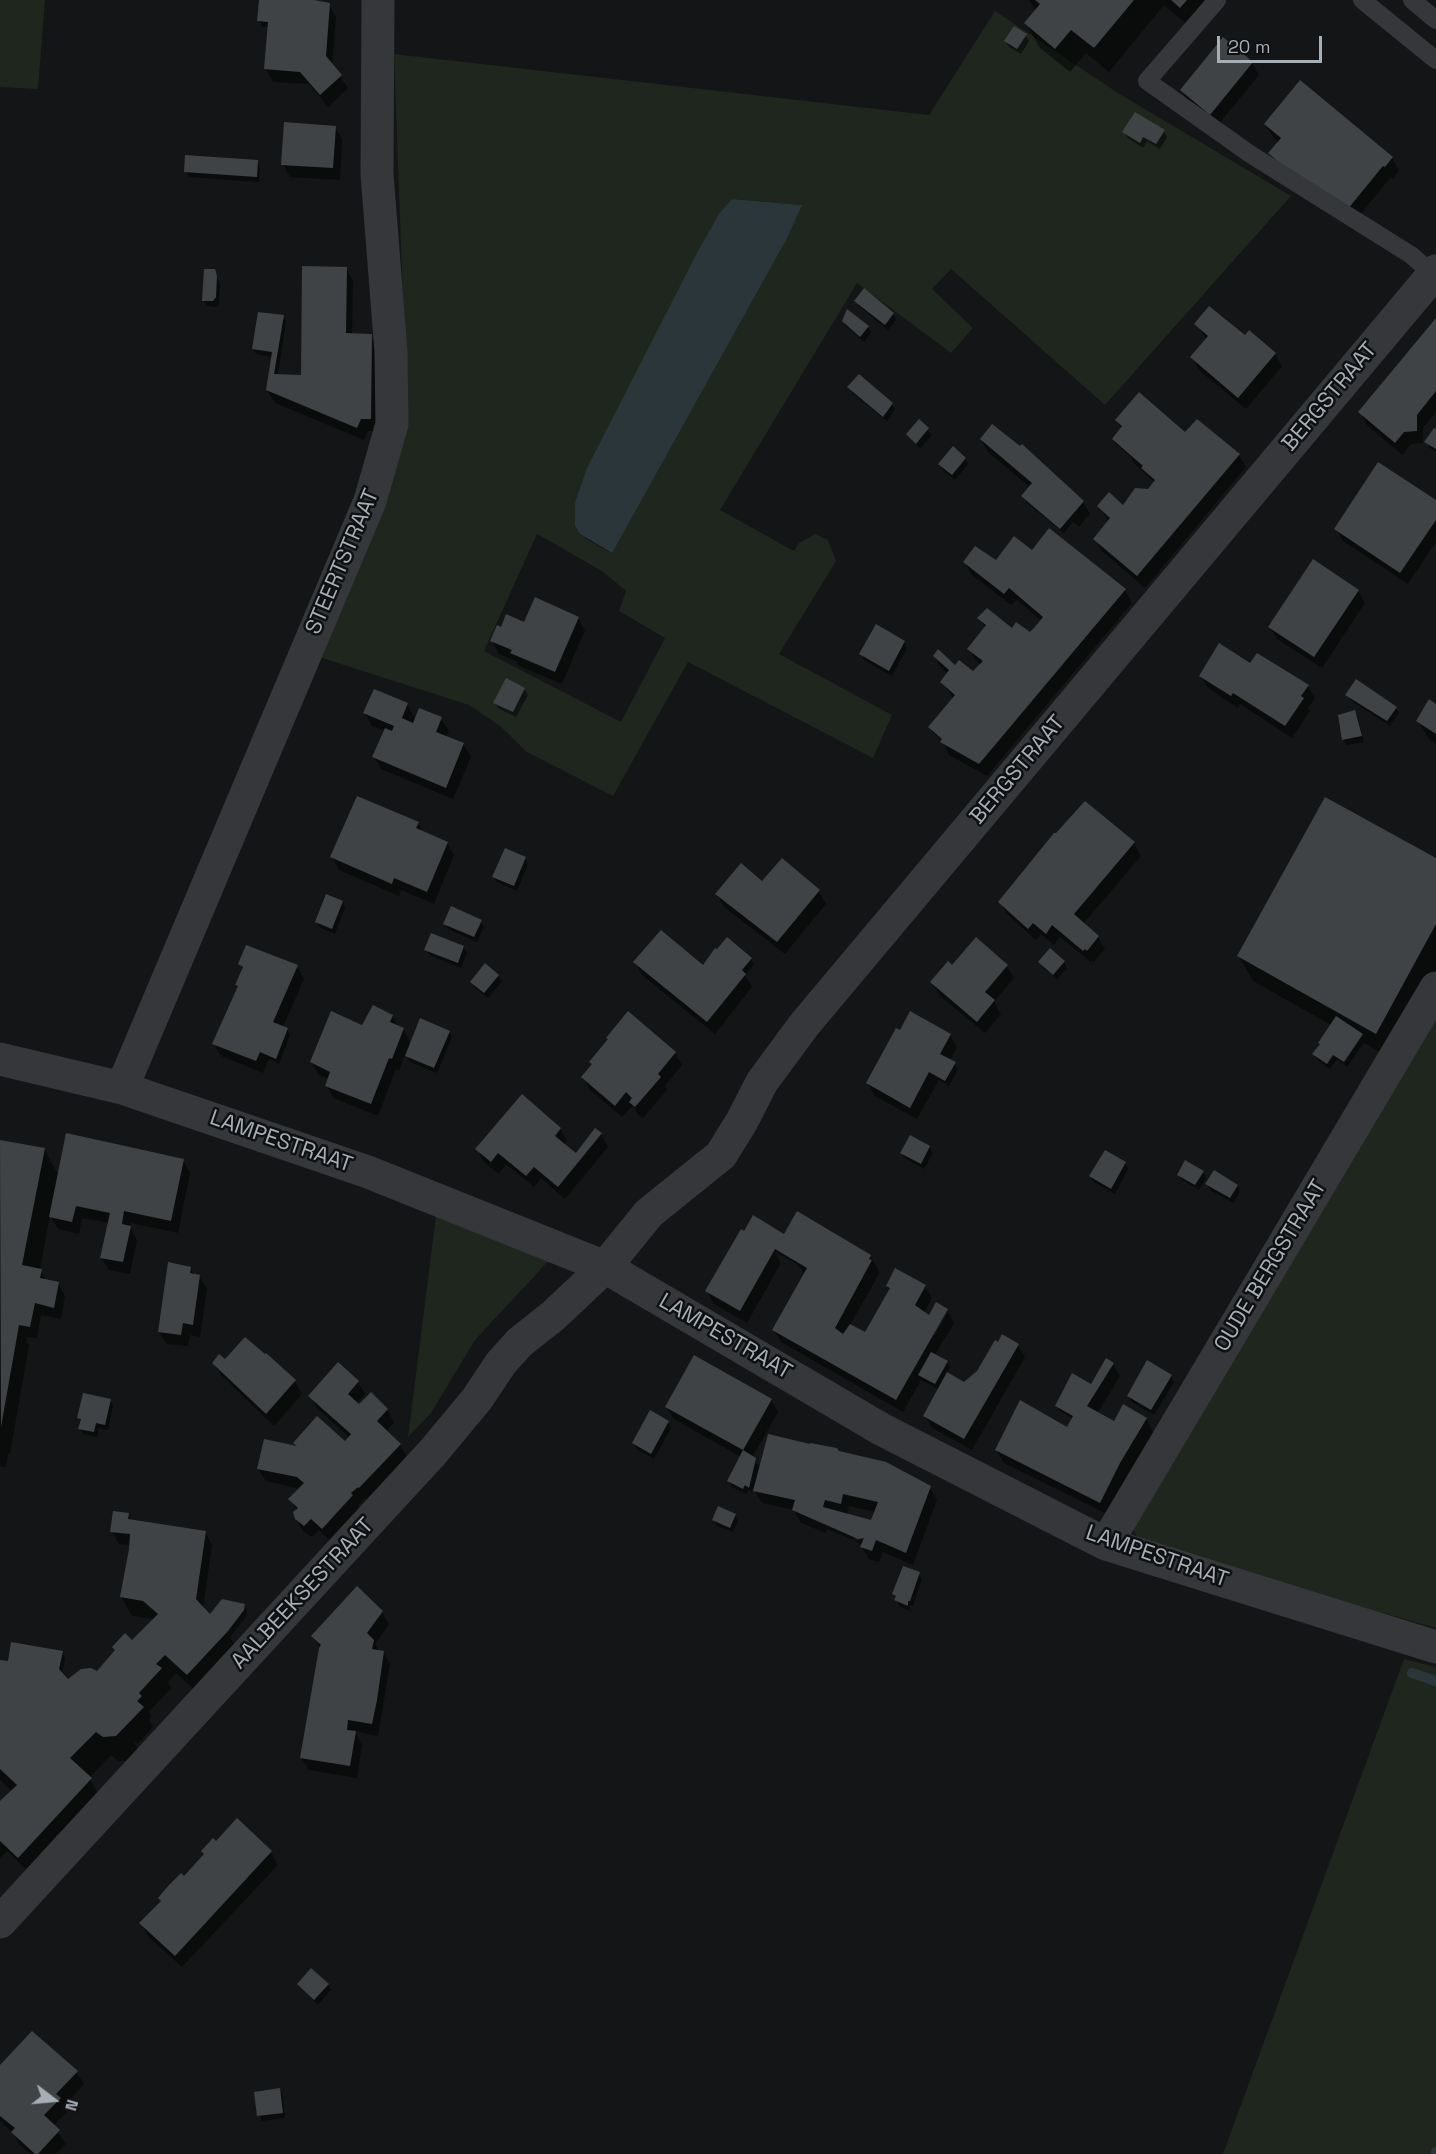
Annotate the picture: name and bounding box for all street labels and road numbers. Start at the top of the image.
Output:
street label: BERGSTRAAT [1277,337,1383,457]
street label: STEERTSTRAAT [300,485,386,639]
street label: BERGSTRAAT [965,710,1071,830]
street label: LAMPESTRAAT [206,1105,356,1179]
street label: OUDE BERGSTRAAT [1209,1175,1333,1357]
street label: LAMPESTRAAT [654,1288,796,1386]
street label: AALBEEKSESTRAAT [226,1513,380,1675]
street label: LAMPESTRAAT [1082,1520,1232,1594]

